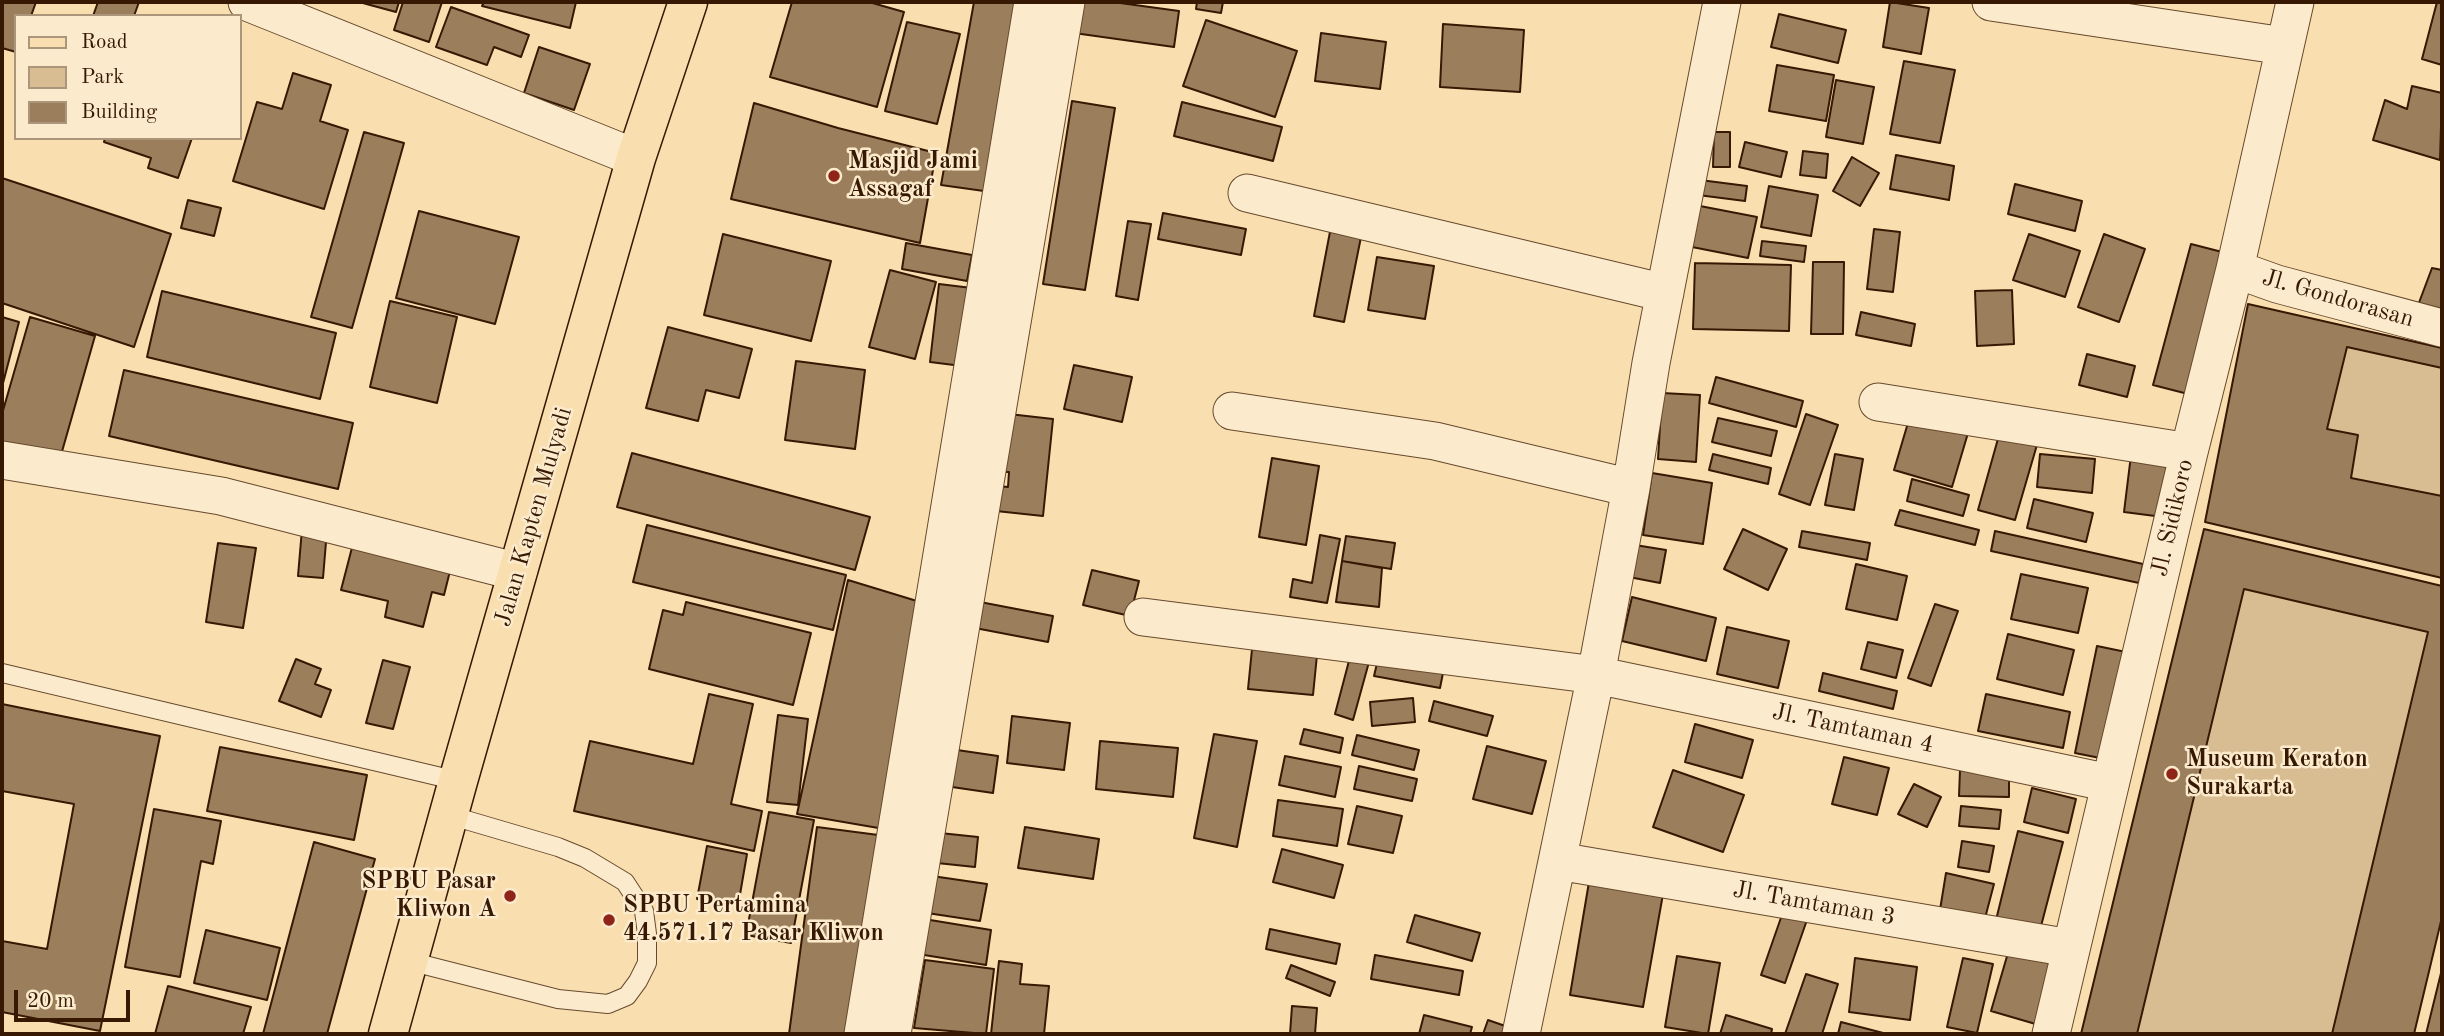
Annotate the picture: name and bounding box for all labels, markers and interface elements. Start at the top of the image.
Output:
legend [14,14,242,140]
text: Road [81,32,128,53]
text: Park [81,67,124,88]
text: Building [81,102,157,123]
place label: Masjid Jami Assagaf [848,148,978,204]
marker: Masjid Jami Assagaf [826,168,842,184]
street label: Jl. Gondorasan [2259,264,2417,334]
street label: Jalan Kapten Mulyadi [489,404,579,630]
street label: Jl. Sidikoro [2146,457,2200,579]
street label: Jl. Tamtaman 4 [1770,698,1936,760]
place label: Museum Keraton Surakarta [2186,746,2368,802]
marker: Museum Keraton Surakarta [2164,766,2180,782]
place label: SPBU Pasar Kliwon A [361,868,496,924]
street label: Jl. Tamtaman 3 [1731,876,1897,932]
marker: SPBU Pasar Kliwon A [502,888,518,904]
place label: SPBU Pertamina 44.571.17 Pasar Kliwon [623,892,884,948]
marker: SPBU Pertamina 44.571.17 Pasar Kliwon [601,912,617,928]
scale bar [18,976,133,1020]
text: 20 m [27,991,74,1012]

